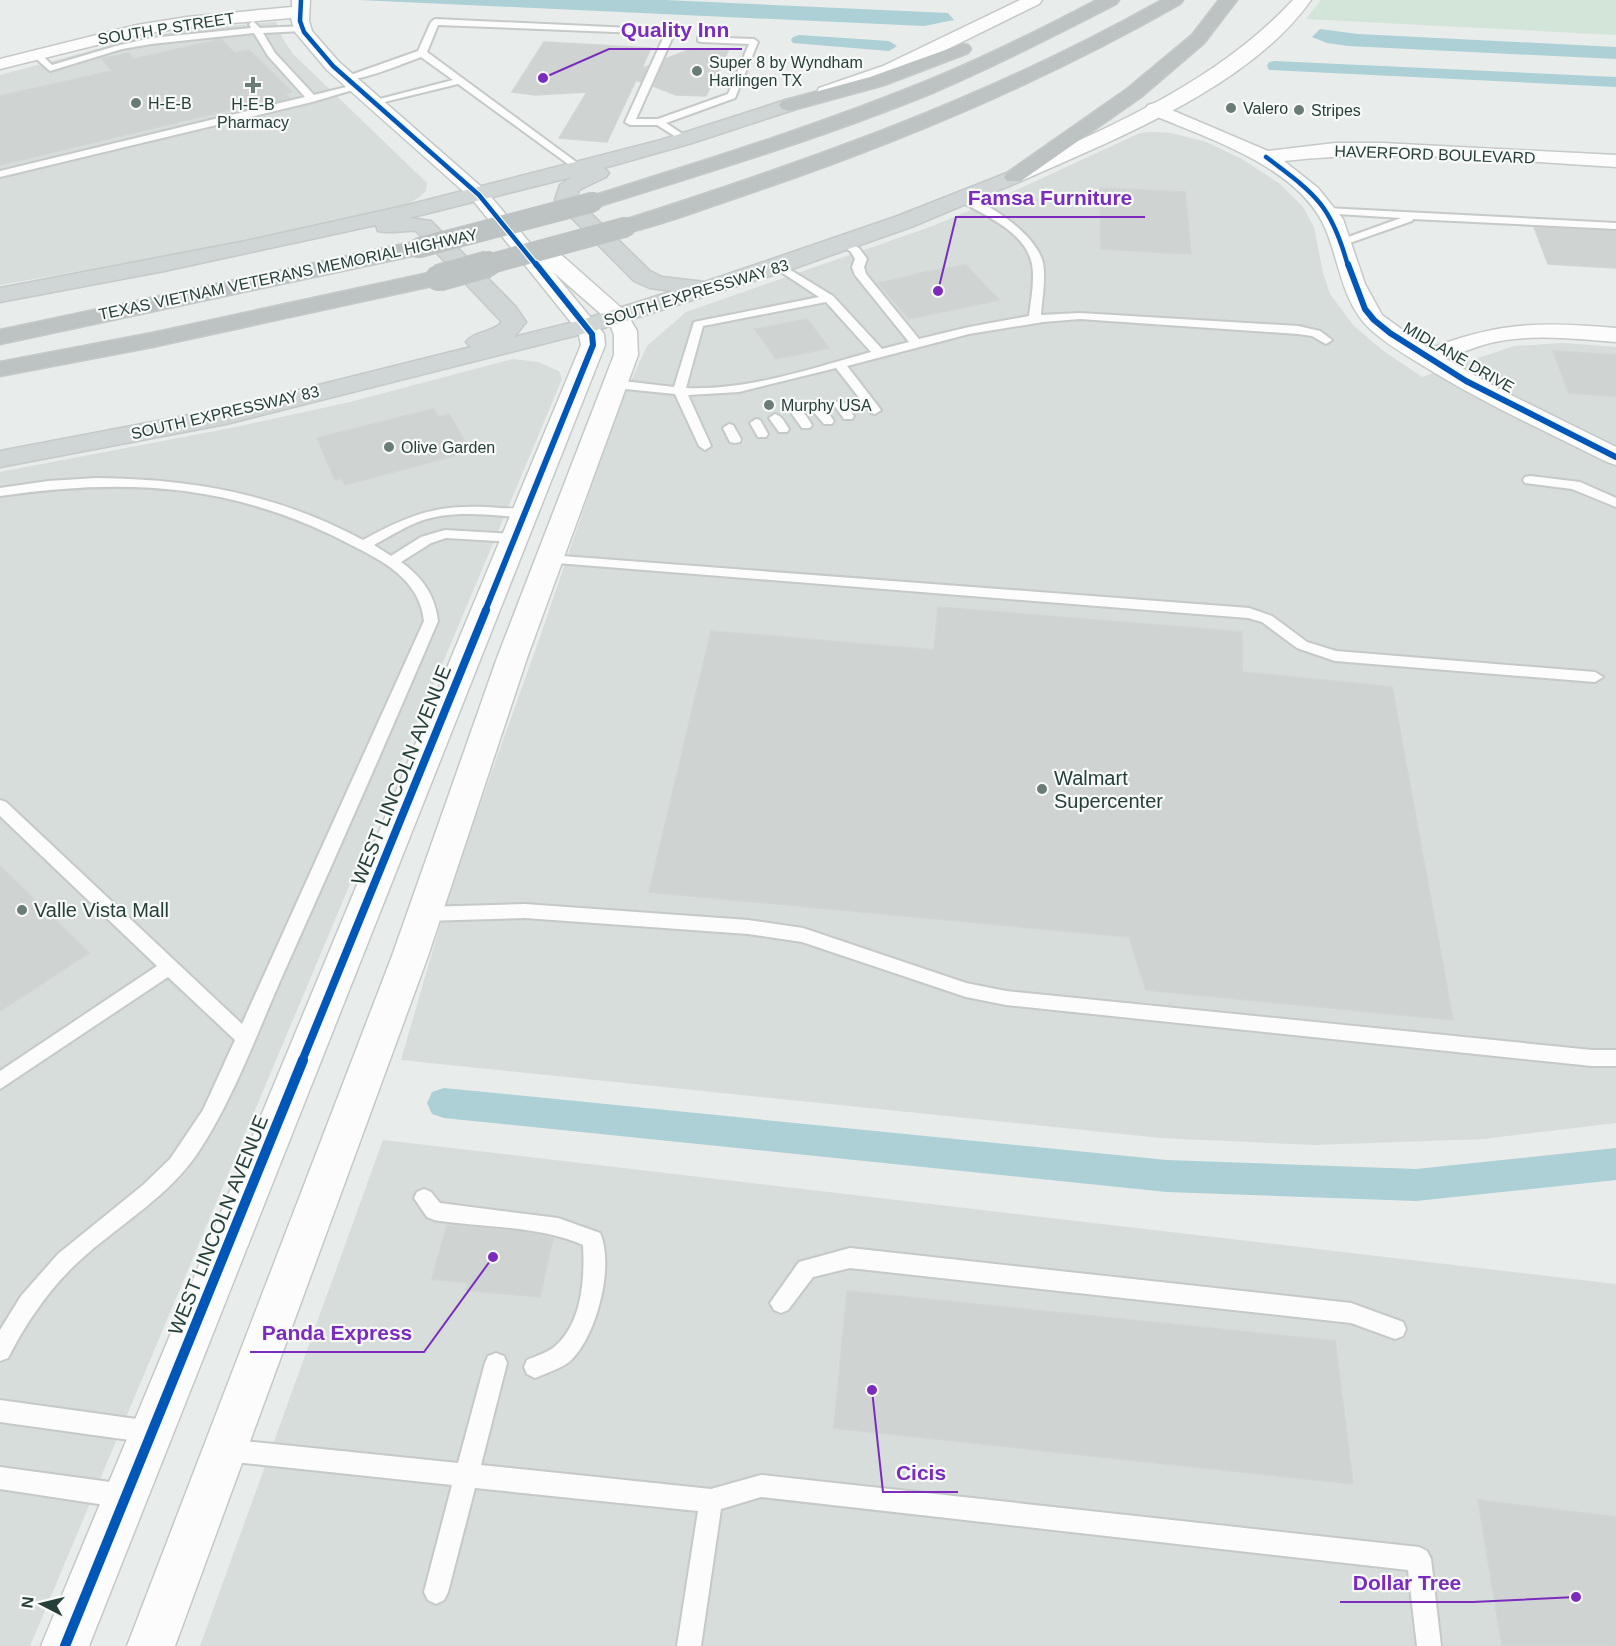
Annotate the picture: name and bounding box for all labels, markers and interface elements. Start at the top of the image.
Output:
street label: SOUTH P STREET [96,9,236,48]
callout: Quality Inn [609,10,742,49]
text: Quality Inn [621,18,729,41]
place label: Super 8 by Wyndham Harlingen TX [709,54,863,89]
marker: Super 8 by Wyndham Harlingen TX [690,64,704,78]
marker: H-E-B Pharmacy [246,78,260,92]
place label: H-E-B [148,95,192,112]
marker: H-E-B [129,96,143,110]
place label: H-E-B Pharmacy [217,96,289,131]
place label: Valero [1243,100,1288,117]
marker: Valero [1224,101,1238,115]
place label: Stripes [1311,102,1361,119]
marker: Stripes [1292,103,1306,117]
street label: HAVERFORD BOULEVARD [1334,142,1536,167]
callout: Famsa Furniture [956,178,1145,217]
text: Famsa Furniture [968,186,1132,209]
street label: TEXAS VIETNAM VETERANS MEMORIAL HIGHWAY [97,226,479,323]
street label: SOUTH EXPRESSWAY 83 [602,256,791,329]
street label: MIDLANE DRIVE [1401,319,1517,396]
street label: SOUTH EXPRESSWAY 83 [129,383,321,442]
place label: Murphy USA [781,397,872,414]
marker: Murphy USA [762,398,776,412]
place label: Olive Garden [401,439,495,456]
marker: Olive Garden [382,440,396,454]
street label: WEST LINCOLN AVENUE [347,662,455,888]
place label: Walmart Supercenter [1054,767,1163,812]
marker: Walmart Supercenter [1035,782,1049,796]
place label: Valle Vista Mall [34,899,169,921]
marker: Valle Vista Mall [15,903,29,917]
street label: WEST LINCOLN AVENUE [164,1112,272,1338]
callout: Panda Express [250,1313,424,1352]
text: Panda Express [262,1321,412,1344]
callout: Cicis [883,1453,958,1492]
text: Cicis [896,1461,946,1484]
callout: Dollar Tree [1340,1563,1473,1602]
text: Dollar Tree [1353,1571,1461,1594]
north arrow [12,1574,72,1634]
text: N [18,1595,37,1609]

